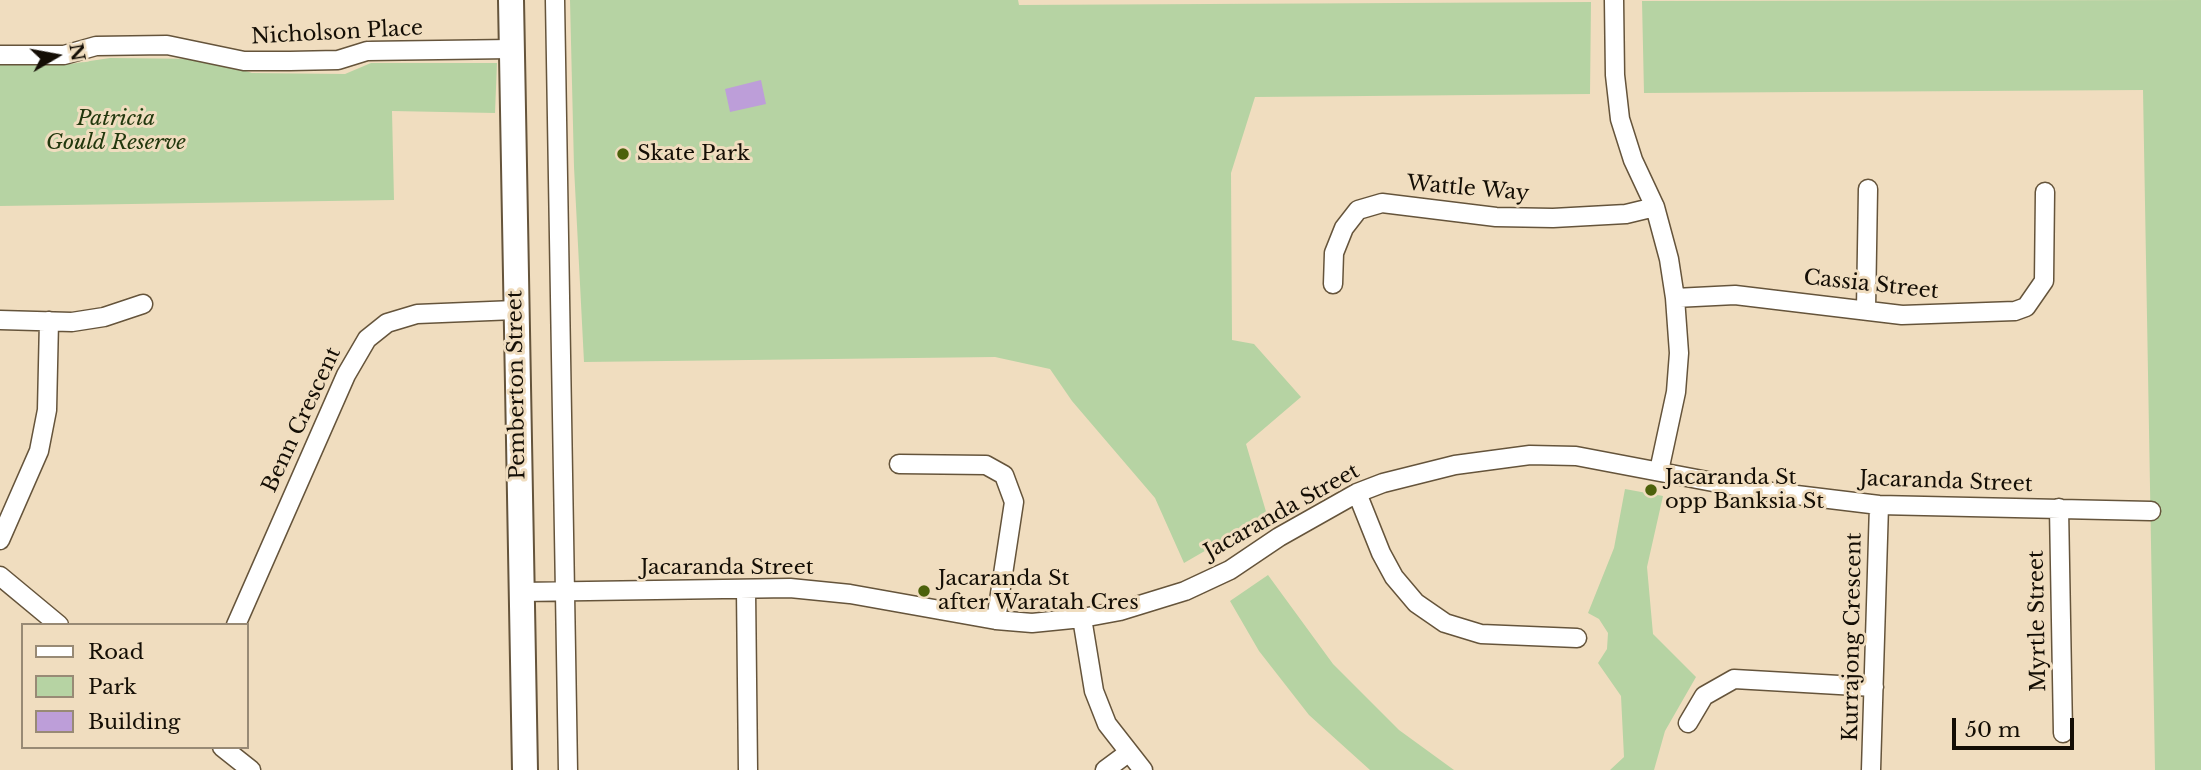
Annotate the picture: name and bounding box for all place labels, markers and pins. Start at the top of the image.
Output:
place label: Skate Park [637,141,750,167]
marker: Skate Park [615,146,631,162]
place label: Jacaranda St opp Banksia St [1665,465,1824,515]
marker: Jacaranda St opp Banksia St [1643,482,1659,498]
place label: Jacaranda St after Waratah Cres [938,566,1139,616]
marker: Jacaranda St after Waratah Cres [916,583,932,599]

